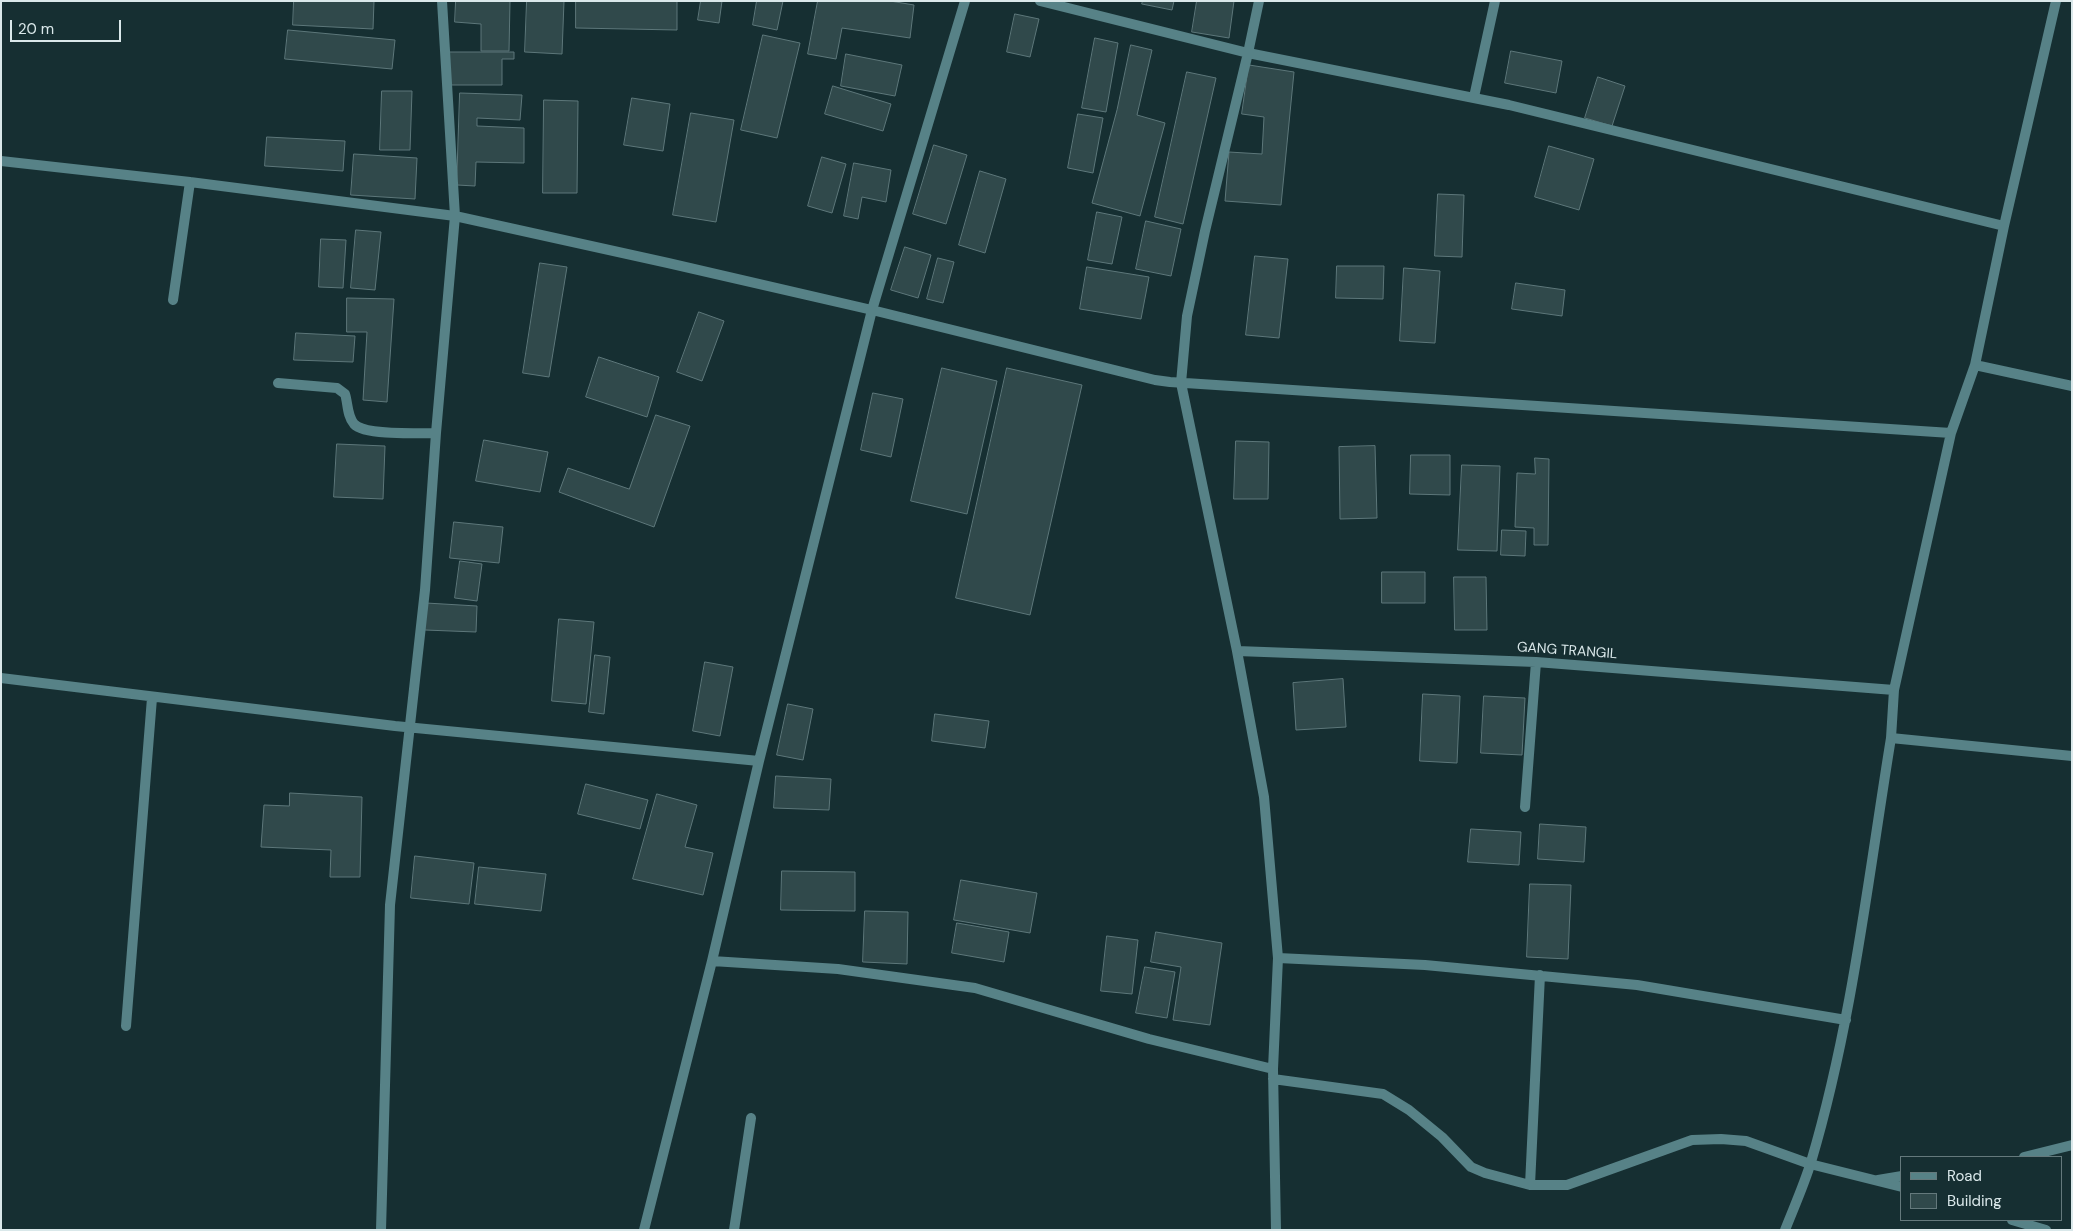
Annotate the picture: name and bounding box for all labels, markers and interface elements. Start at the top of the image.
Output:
scale bar [12,10,124,42]
text: 20 m [18,19,54,39]
street label: GANG TRANGIL [1516,639,1618,663]
legend [1900,1156,2063,1221]
text: Road [1947,1166,1982,1186]
text: Building [1947,1191,2002,1211]

